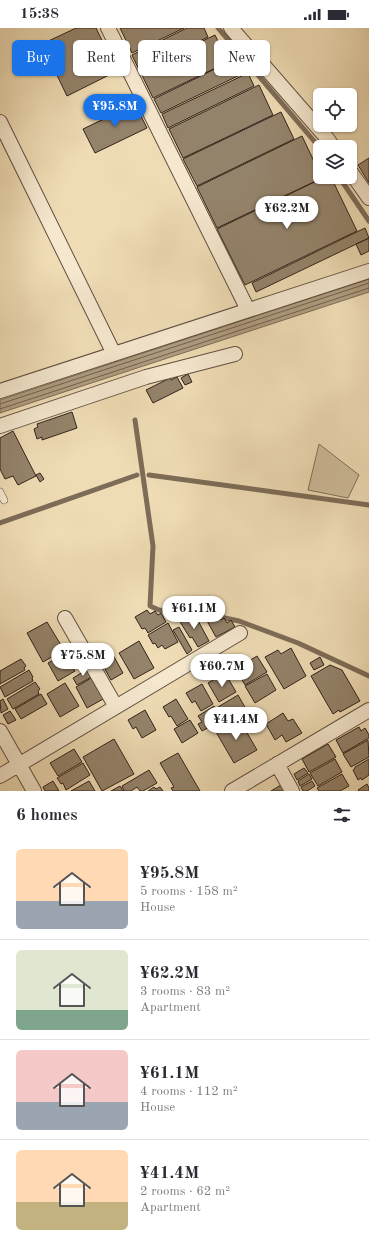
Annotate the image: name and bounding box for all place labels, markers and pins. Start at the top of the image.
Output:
pin: ¥95.8M [82,94,148,128]
pin: ¥62.2M [254,196,320,230]
pin: ¥61.1M [161,596,227,630]
pin: ¥75.8M [50,643,116,677]
pin: ¥60.7M [189,654,255,688]
pin: ¥41.4M [203,707,269,741]

